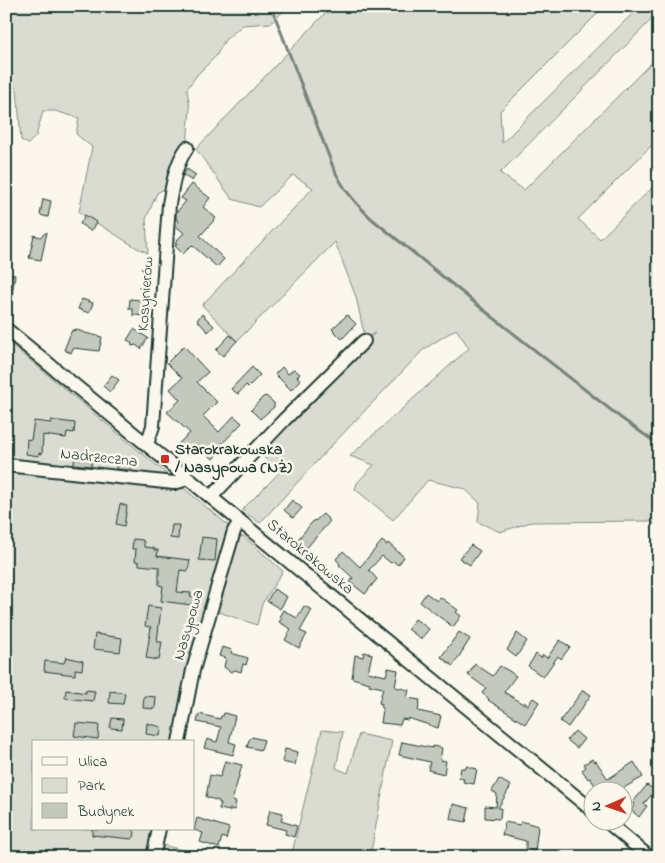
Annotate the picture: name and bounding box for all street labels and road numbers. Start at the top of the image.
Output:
street label: Kosynierów [131,256,161,332]
street label: Nadrzeczna [59,442,139,474]
street label: Starokrakowska [261,513,359,601]
street label: Nasypowa [167,587,211,663]

